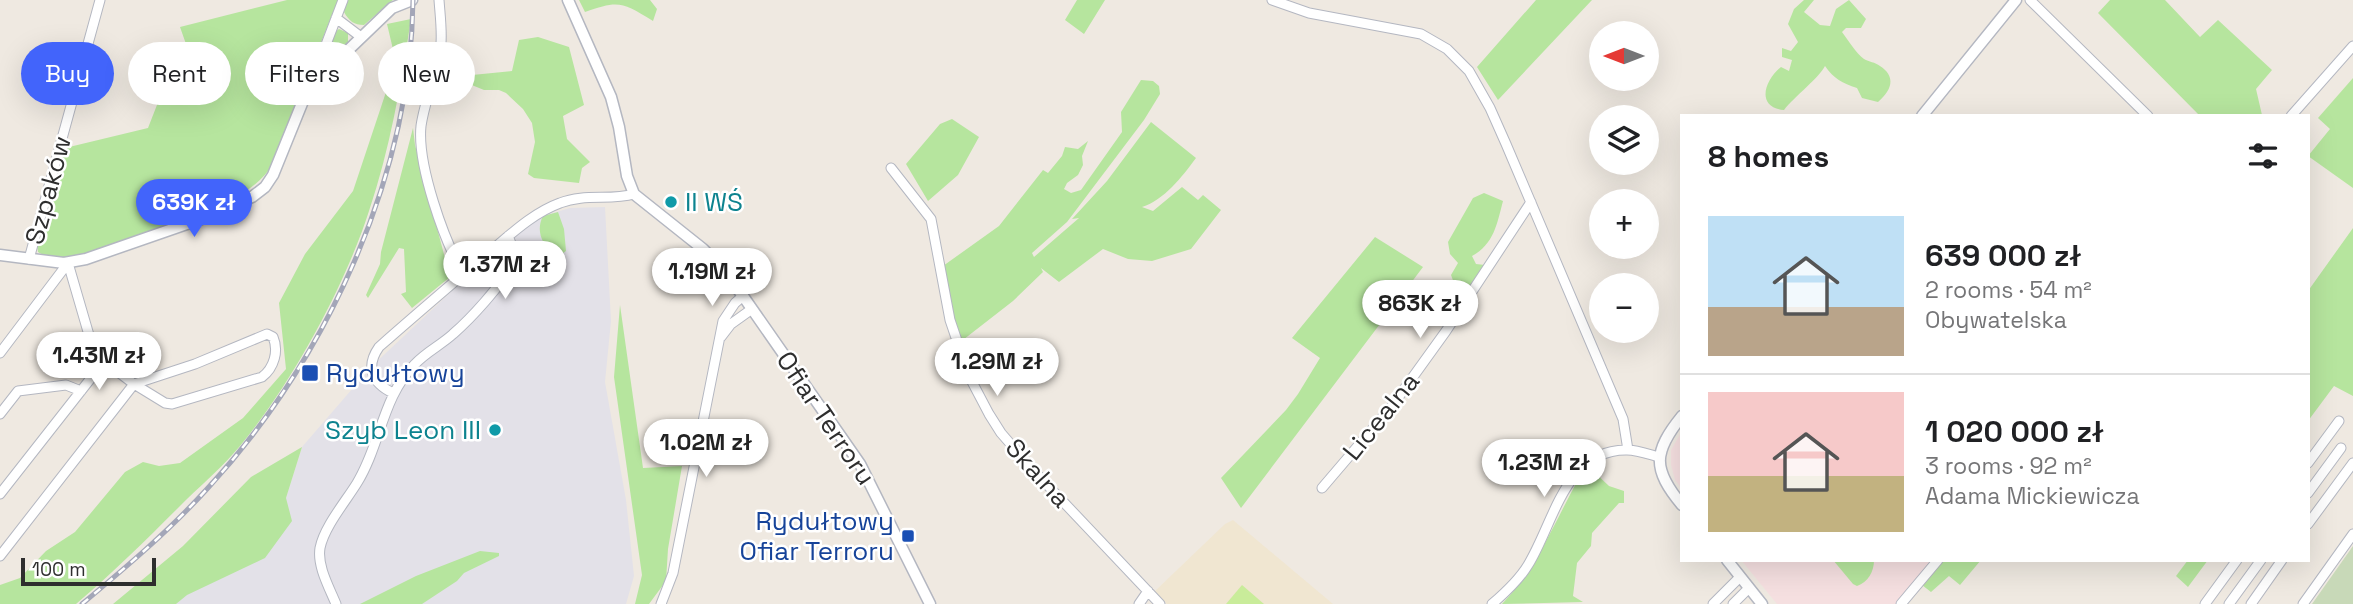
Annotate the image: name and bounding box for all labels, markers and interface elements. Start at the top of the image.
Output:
north arrow [1589,21,1659,91]
map controls [1589,21,1659,343]
chip: Buy [21,42,114,105]
chip: Rent [128,42,231,105]
chip: Filters [245,42,364,105]
chip: New [378,42,475,105]
button: layers [1589,105,1659,175]
street label: Szpaków [17,132,79,248]
text: 8 homes [1708,137,1829,176]
icon: filters [2244,137,2282,175]
pin: 639K zł [129,180,259,239]
place label: II WŚ [685,185,743,219]
text: 639K zł [152,187,236,217]
button: + [1589,189,1659,259]
marker: II WŚ [663,194,679,210]
text: 639 000 zł [1925,236,2082,275]
pin: 1.37M zł [433,242,577,301]
icon: home [1764,244,1848,328]
pin: 1.19M zł [640,248,784,308]
text: 1.37M zł [459,249,551,279]
text: 1.19M zł [668,256,756,286]
button: − [1589,273,1659,343]
text: 2 rooms · 54 m² [1925,275,2092,305]
pin: 863K zł [1355,280,1485,340]
text: 863K zł [1378,288,1462,318]
text: Obywatelska [1925,305,2067,335]
pin: 1.43M zł [27,332,171,392]
pin: 1.29M zł [925,338,1069,398]
text: 1.43M zł [52,340,146,370]
street label: Ofiar Terroru [769,344,883,492]
text: 1.29M zł [951,346,1043,376]
place label: Rydułtowy [326,356,465,390]
marker: Rydułtowy [300,363,320,383]
street label: Licealna [1335,365,1427,467]
text: 1 020 000 zł [1925,412,2104,451]
place label: Szyb Leon III [325,413,481,447]
pin: 1.02M zł [634,420,778,479]
icon: home [1764,420,1848,504]
marker: Szyb Leon III [487,422,503,438]
text: 1.02M zł [660,427,752,457]
street label: Skalna [998,431,1078,515]
pin: 1.23M zł [1472,440,1616,499]
text: 1.23M zł [1498,447,1590,477]
text: 3 rooms · 92 m² [1925,451,2092,481]
text: Adama Mickiewicza [1925,481,2140,511]
place label: Rydułtowy Ofiar Terroru [740,504,894,568]
marker: Rydułtowy Ofiar Terroru [900,528,916,544]
scale bar [21,555,156,587]
text: 100 m [32,557,86,582]

